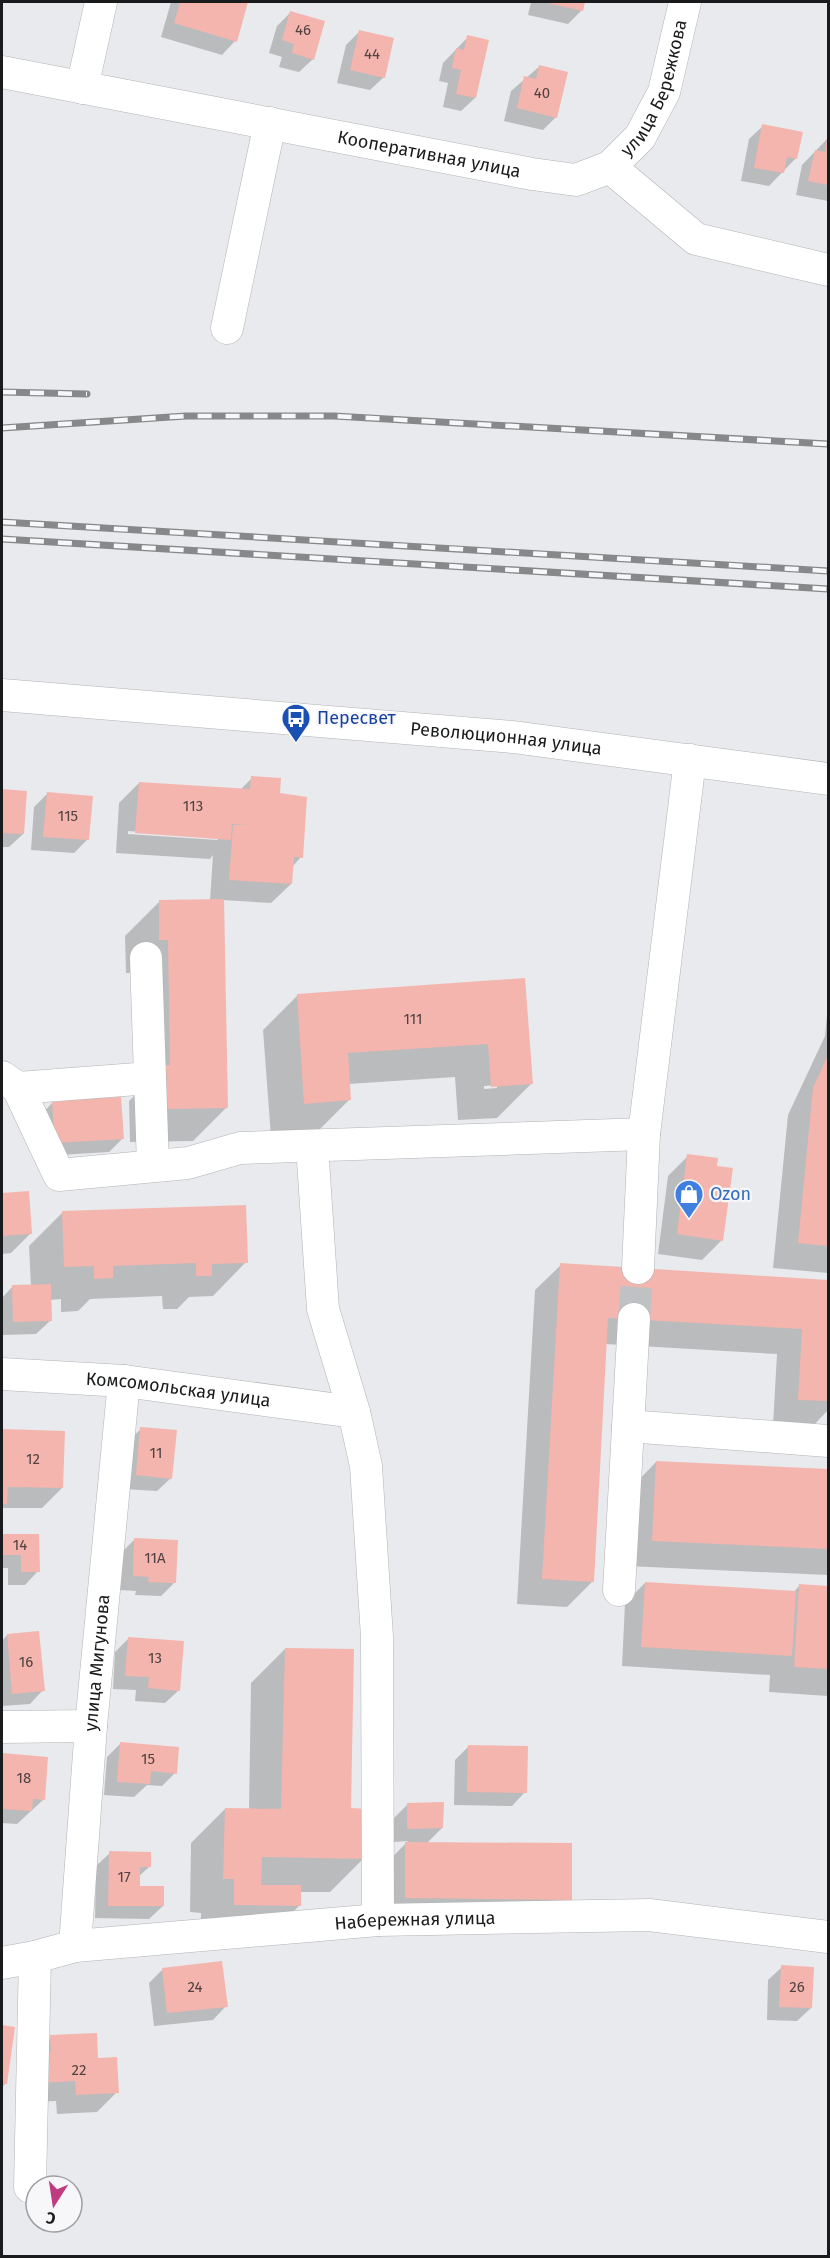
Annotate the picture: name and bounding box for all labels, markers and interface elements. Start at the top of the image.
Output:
street label: улица Бережкова [616,17,692,161]
house number: 46 [295,21,311,39]
house number: 44 [364,45,380,63]
house number: 40 [534,84,550,102]
street label: Кооперативная улица [336,126,523,183]
bus stop icon: Пересвет [280,702,312,744]
place label: Пересвет [317,707,397,729]
street label: Революционная улица [409,718,603,760]
house number: 113 [183,797,203,815]
house number: 115 [58,807,78,825]
house number: 111 [403,1010,423,1028]
shop icon: Ozon [673,1178,705,1220]
place label: Ozon [710,1183,751,1205]
street label: Комсомольская улица [85,1368,272,1412]
house number: 11 [150,1444,162,1462]
house number: 12 [26,1450,40,1468]
house number: 14 [13,1536,27,1554]
house number: 11А [144,1549,166,1567]
street label: улица Мигунова [80,1593,115,1732]
house number: 13 [148,1649,162,1667]
house number: 16 [19,1653,33,1671]
house number: 15 [141,1750,155,1768]
house number: 18 [17,1769,31,1787]
house number: 17 [117,1868,131,1886]
street label: Набережная улица [334,1907,496,1935]
house number: 24 [187,1978,203,1996]
house number: 26 [789,1978,805,1996]
house number: 22 [72,2061,86,2079]
north arrow [24,2174,84,2234]
text: С [44,2208,57,2228]

